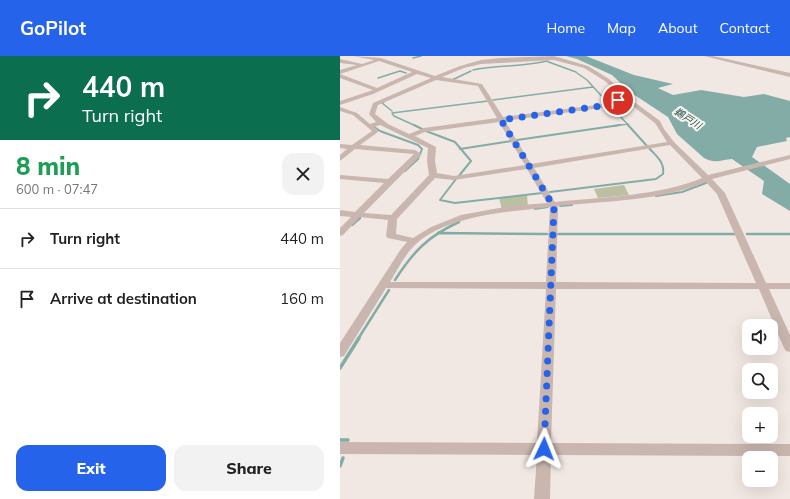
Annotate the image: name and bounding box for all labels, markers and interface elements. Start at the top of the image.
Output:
text: GoPilot [20,16,86,40]
text: Home [546,19,585,37]
text: Map [607,19,636,37]
text: About [658,19,698,37]
text: Contact [720,19,770,37]
text: 440 m [82,69,165,104]
icon: right [16,72,68,124]
pin [601,83,635,117]
icon: arrive [607,89,629,111]
text: Turn right [82,104,162,127]
water label: 鵜戸川 [672,105,705,133]
text: 8 min [16,151,80,181]
button: close [282,153,324,195]
text: 600 m · 07:47 [16,181,98,197]
icon: right [16,228,38,250]
text: Turn right [50,229,120,248]
text: 440 m [280,229,324,248]
icon: arrive [16,288,38,310]
text: Arrive at destination [50,289,197,308]
text: 160 m [280,289,324,308]
map controls [742,319,778,487]
button: sound [742,319,778,355]
button: search [742,363,778,399]
button: + [742,407,778,443]
position arrow [523,428,565,470]
button: Exit [16,445,166,491]
button: Share [174,445,324,491]
button: − [742,451,778,487]

